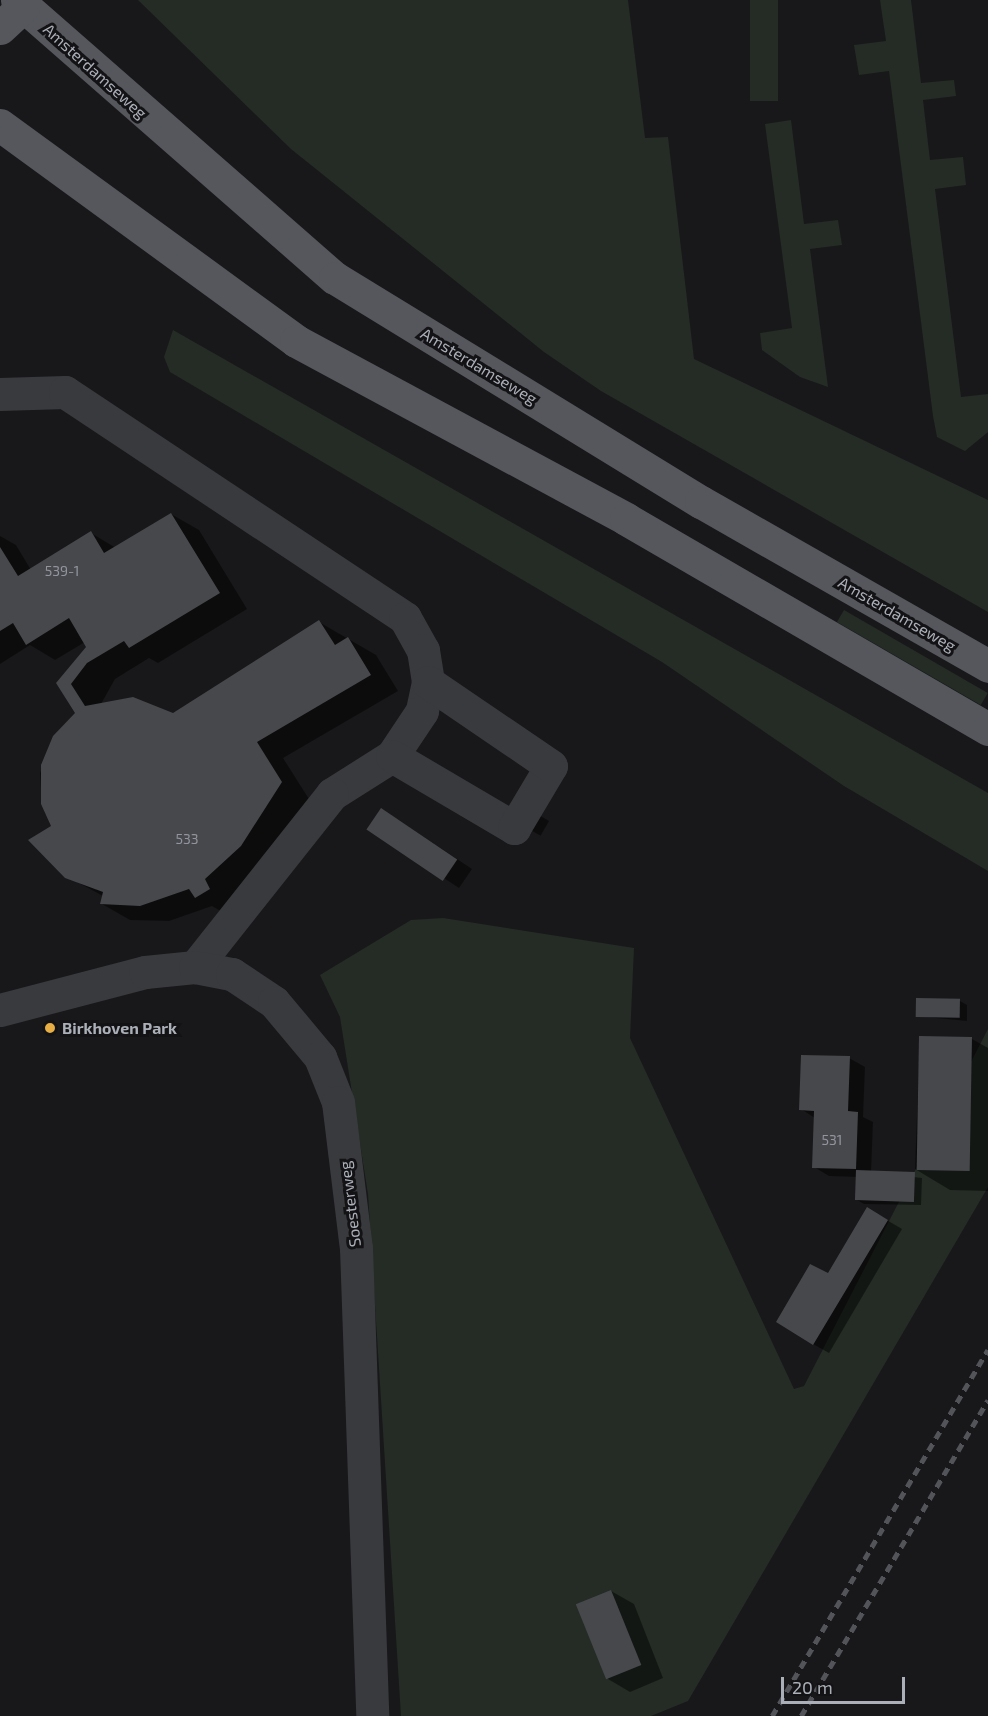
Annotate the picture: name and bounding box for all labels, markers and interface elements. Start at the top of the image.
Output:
street label: Amsterdamseweg [39,20,151,122]
street label: Amsterdamseweg [417,324,541,408]
house number: 539-1 [45,563,79,579]
street label: Amsterdamseweg [835,573,959,655]
house number: 533 [175,831,199,847]
place label: Birkhoven Park [62,1018,177,1038]
marker: Birkhoven Park [43,1021,57,1035]
house number: 531 [822,1132,842,1148]
street label: Soesterweg [335,1160,365,1248]
scale bar [784,1665,908,1703]
text: 20 m [792,1676,833,1698]

